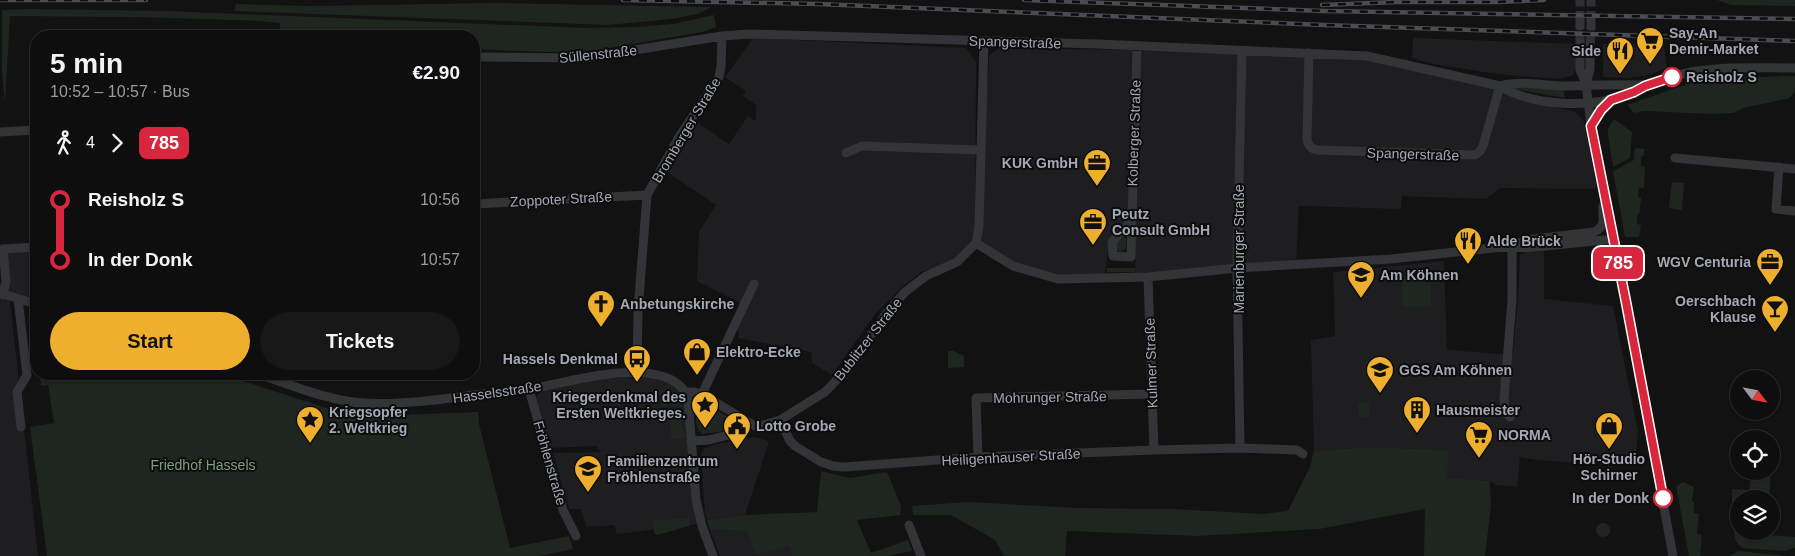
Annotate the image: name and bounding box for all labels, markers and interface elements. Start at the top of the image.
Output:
place label: Say-An Demir-Market [1669,25,1759,57]
supermarket icon: Say-An Demir-Market [1635,26,1665,65]
street label: Spangerstraße [968,32,1062,52]
restaurant icon: Side [1605,36,1635,75]
street label: Süllenstraße [558,42,638,66]
place label: Side [1571,43,1601,59]
text: 5 min [50,48,123,79]
text: €2.90 [412,62,460,83]
marker: Reisholz S [1662,67,1682,87]
place label: Reisholz S [1686,69,1757,85]
street label: Bromberger Straße [648,74,724,185]
street label: Kolberger Straße [1124,79,1144,187]
text: 10:52 – 10:57 · Bus [50,83,190,100]
icon: walk [50,129,78,157]
icon: forward [103,129,131,157]
text: 785 [149,133,179,153]
text: 4 [86,134,95,151]
street label: Spangerstraße [1366,144,1460,164]
office icon: KUK GmbH [1082,148,1112,187]
place label: KUK GmbH [1002,155,1078,171]
street label: Marienburger Straße [1231,184,1247,314]
street label: Zoppoter Straße [510,188,613,210]
text: Reisholz S [88,189,184,210]
text: 10:56 [420,191,460,208]
place label: Peutz Consult GmbH [1112,206,1210,238]
office icon: Peutz Consult GmbH [1078,207,1108,246]
restaurant icon: Alde Brück [1453,226,1483,265]
place label: Alde Brück [1487,233,1561,249]
line badge: 785 [1589,247,1647,279]
office icon: WGV Centuria [1755,247,1785,286]
text: In der Donk [88,249,193,270]
text: 10:57 [420,251,460,268]
text: 785 [1603,253,1633,273]
place label: WGV Centuria [1657,254,1751,270]
school or university icon: Am Köhnen [1346,260,1376,299]
place label: Am Köhnen [1380,267,1459,283]
church icon: Anbetungskirche [586,289,616,328]
place label: Oerschbach Klause [1675,293,1756,325]
street label: Bublitzer Straße [831,294,905,383]
bar icon: Oerschbach Klause [1760,294,1790,333]
place label: Anbetungskirche [620,296,735,312]
button: Start [50,312,250,370]
button: Tickets [260,312,460,370]
street label: Kulmer Straße [1141,317,1161,408]
shop icon: Elektro-Ecke [682,337,712,376]
bus stop icon: Hassels Denkmal [622,344,652,383]
place label: Elektro-Ecke [716,344,801,360]
place label: Hassels Denkmal [503,351,618,367]
school or university icon: GGS Am Köhnen [1365,355,1395,394]
place label: GGS Am Köhnen [1399,362,1512,378]
north arrow [1730,370,1780,420]
map controls [1730,370,1780,540]
street label: Hasselsstraße [452,378,543,406]
street label: Mohrunger Straße [993,388,1107,406]
place label: Kriegerdenkmal des Ersten Weltkrieges. [552,389,686,421]
place icon: Kriegerdenkmal des Ersten Weltkrieges. [690,390,720,429]
building icon: Hausmeister [1402,395,1432,434]
place label: Hausmeister [1436,402,1521,418]
place label: Kriegsopfer 2. Weltkrieg [329,404,408,436]
place icon: Kriegsopfer 2. Weltkrieg [295,405,325,444]
public building icon: Lotto Grobe [722,411,752,450]
shop icon: Hör-Studio Schirner [1594,411,1624,450]
place label: Lotto Grobe [756,418,836,434]
street label: Fröhlenstraße [530,419,570,507]
supermarket icon: NORMA [1464,420,1494,459]
place label: NORMA [1498,427,1551,443]
button: locate [1730,430,1780,480]
street label: Heiligenhauser Straße [941,445,1081,469]
place label: Hör-Studio Schirner [1573,451,1645,483]
place label: Familienzentrum Fröhlenstraße [607,453,718,485]
school or university icon: Familienzentrum Fröhlenstraße [573,454,603,493]
park label: Friedhof Hassels [150,457,256,473]
marker: In der Donk [1653,488,1673,508]
place label: In der Donk [1572,490,1649,506]
button: layers [1730,490,1780,540]

